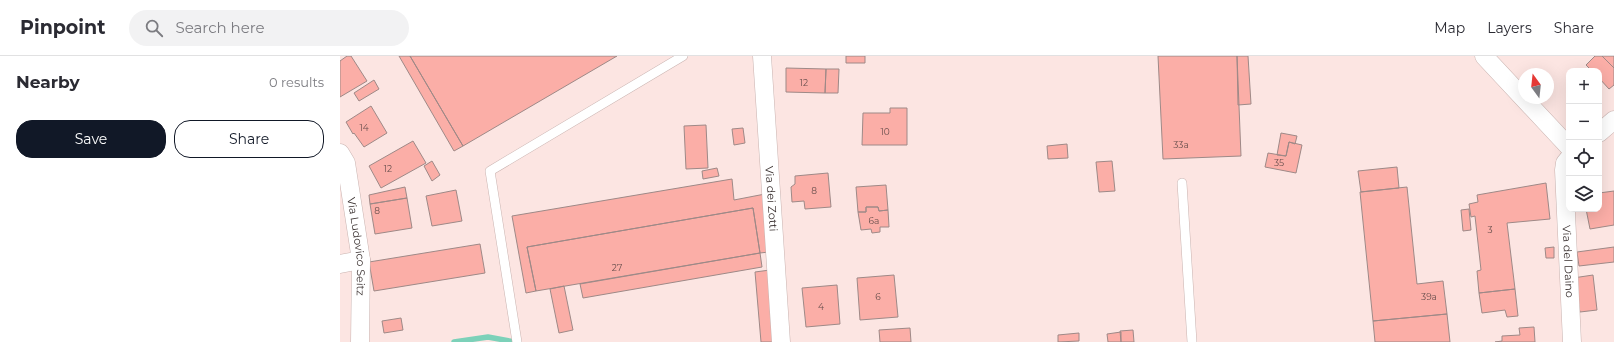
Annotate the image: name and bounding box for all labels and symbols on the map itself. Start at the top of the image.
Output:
north arrow [1518,68,1554,104]
house number: 12 [800,77,808,88]
house number: 14 [359,122,369,133]
house number: 10 [880,126,890,137]
house number: 33a [1173,139,1189,150]
house number: 35 [1274,157,1284,168]
house number: 12 [384,163,392,174]
street label: Via dei Zotti [762,166,781,232]
house number: 8 [811,185,817,196]
street label: Via Ludovico Seitz [344,196,368,296]
house number: 8 [374,205,380,216]
house number: 6a [869,215,879,226]
house number: 3 [1487,224,1493,235]
street label: Via del Daino [1560,225,1577,298]
house number: 27 [612,262,622,273]
house number: 6 [875,291,881,302]
house number: 39a [1421,291,1437,302]
house number: 4 [818,301,824,312]

